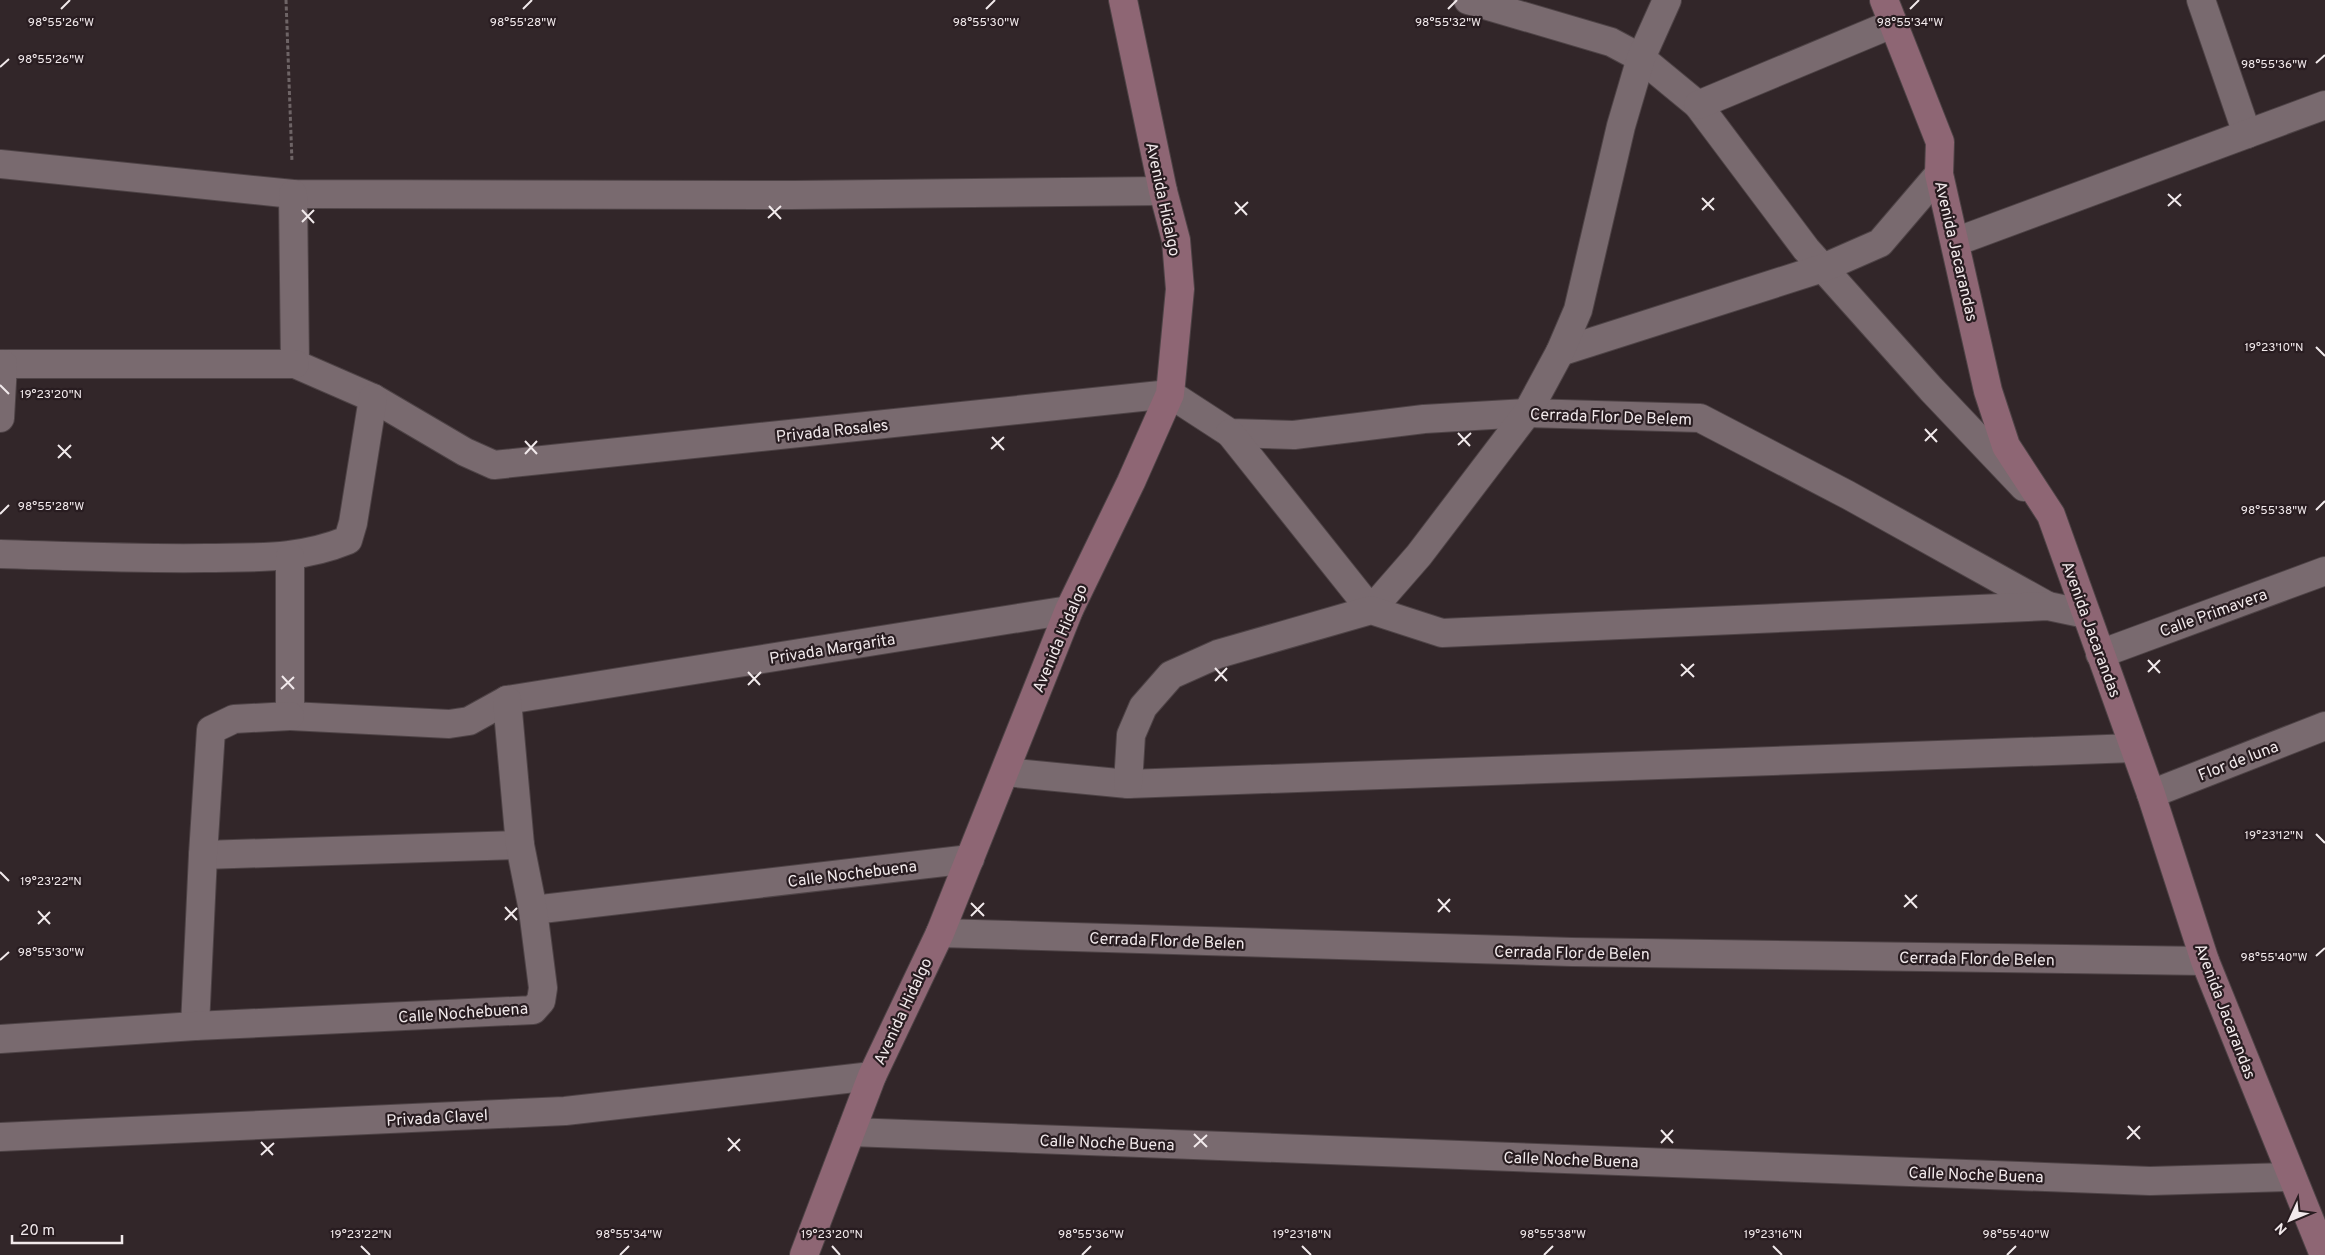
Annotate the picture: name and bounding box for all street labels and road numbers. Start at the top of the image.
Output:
street label: Avenida Hidalgo [1140,141,1184,258]
street label: Avenida Jacarandas [1929,179,1981,324]
street label: Cerrada Flor De Belem [1530,405,1692,431]
street label: Privada Rosales [775,416,889,448]
street label: Avenida Jacarandas [2056,559,2124,701]
street label: Avenida Hidalgo [1029,581,1093,696]
street label: Calle Primavera [2157,585,2270,643]
street label: Privada Margarita [768,630,897,670]
street label: Flor de luna [2196,737,2282,786]
street label: Calle Nochebuena [786,857,918,893]
street label: Cerrada Flor de Belen [1089,929,1245,955]
street label: Avenida Jacarandas [2189,941,2259,1082]
street label: Cerrada Flor de Belen [1494,943,1650,965]
street label: Cerrada Flor de Belen [1899,949,2055,971]
street label: Avenida Hidalgo [870,955,937,1069]
street label: Calle Nochebuena [398,999,529,1029]
street label: Privada Clavel [386,1106,488,1132]
street label: Calle Noche Buena [1039,1132,1175,1156]
street label: Calle Noche Buena [1503,1149,1639,1173]
street label: Calle Noche Buena [1908,1164,2044,1188]

